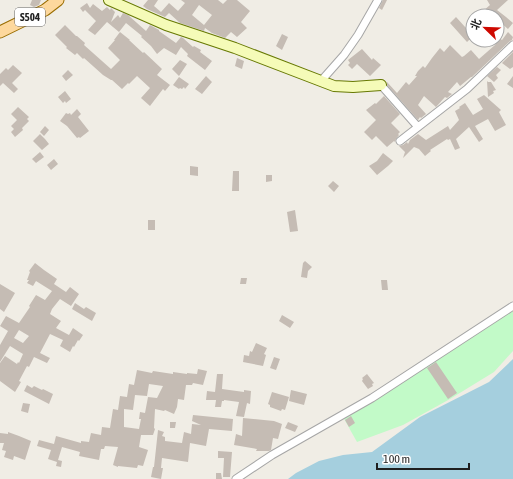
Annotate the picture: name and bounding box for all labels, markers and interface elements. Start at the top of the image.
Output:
road number: S504 [15,8,45,26]
north arrow [465,8,505,48]
text: 北 [468,17,483,31]
scale bar [377,445,469,471]
text: 100 m [383,452,410,466]

